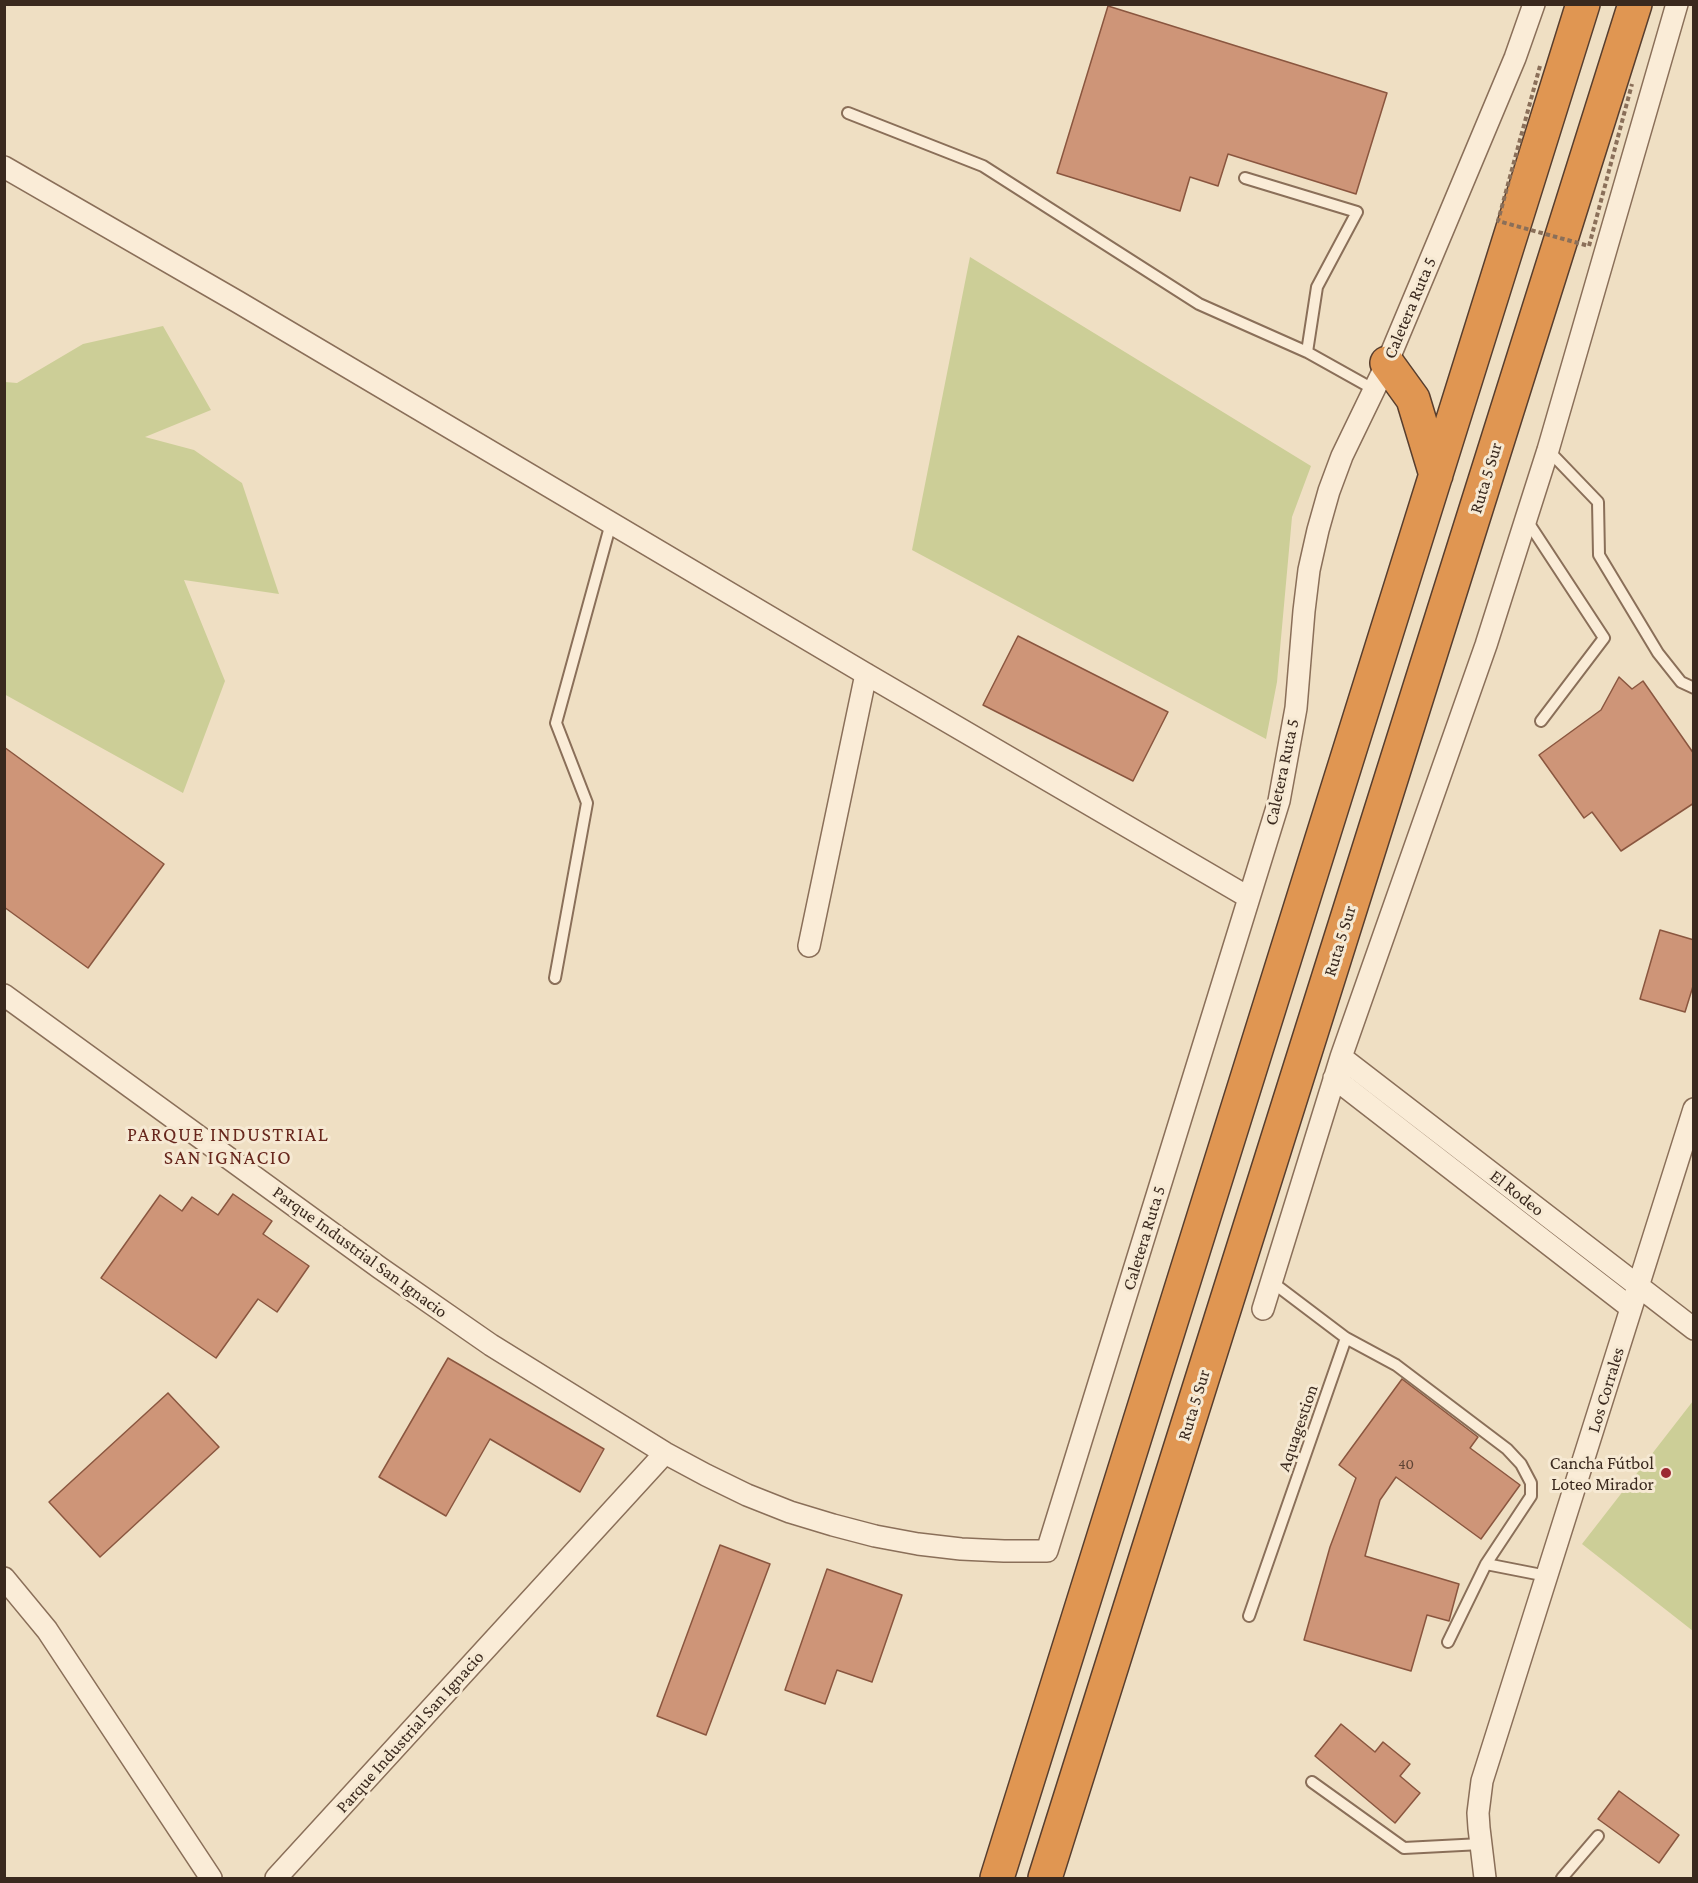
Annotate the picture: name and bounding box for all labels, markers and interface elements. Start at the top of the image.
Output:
street label: Caletera Ruta 5 [1379,254,1441,362]
street label: Ruta 5 Sur [1465,440,1507,516]
street label: Caletera Ruta 5 [1260,717,1304,827]
street label: Ruta 5 Sur [1319,903,1361,979]
district label: PARQUE INDUSTRIAL SAN IGNACIO [127,1123,329,1170]
street label: El Rodeo [1486,1165,1548,1221]
street label: Parque Industrial San Ignacio [268,1181,452,1323]
street label: Caletera Ruta 5 [1118,1183,1170,1293]
street label: Los Corrales [1583,1345,1629,1435]
street label: Ruta 5 Sur [1173,1367,1215,1443]
street label: Aquagestion [1273,1382,1323,1474]
place label: Cancha Fútbol Loteo Mirador [1550,1452,1654,1494]
house number: 40 [1398,1455,1414,1473]
marker: Cancha Fútbol Loteo Mirador [1659,1466,1673,1480]
street label: Parque Industrial San Ignacio [331,1646,489,1818]

